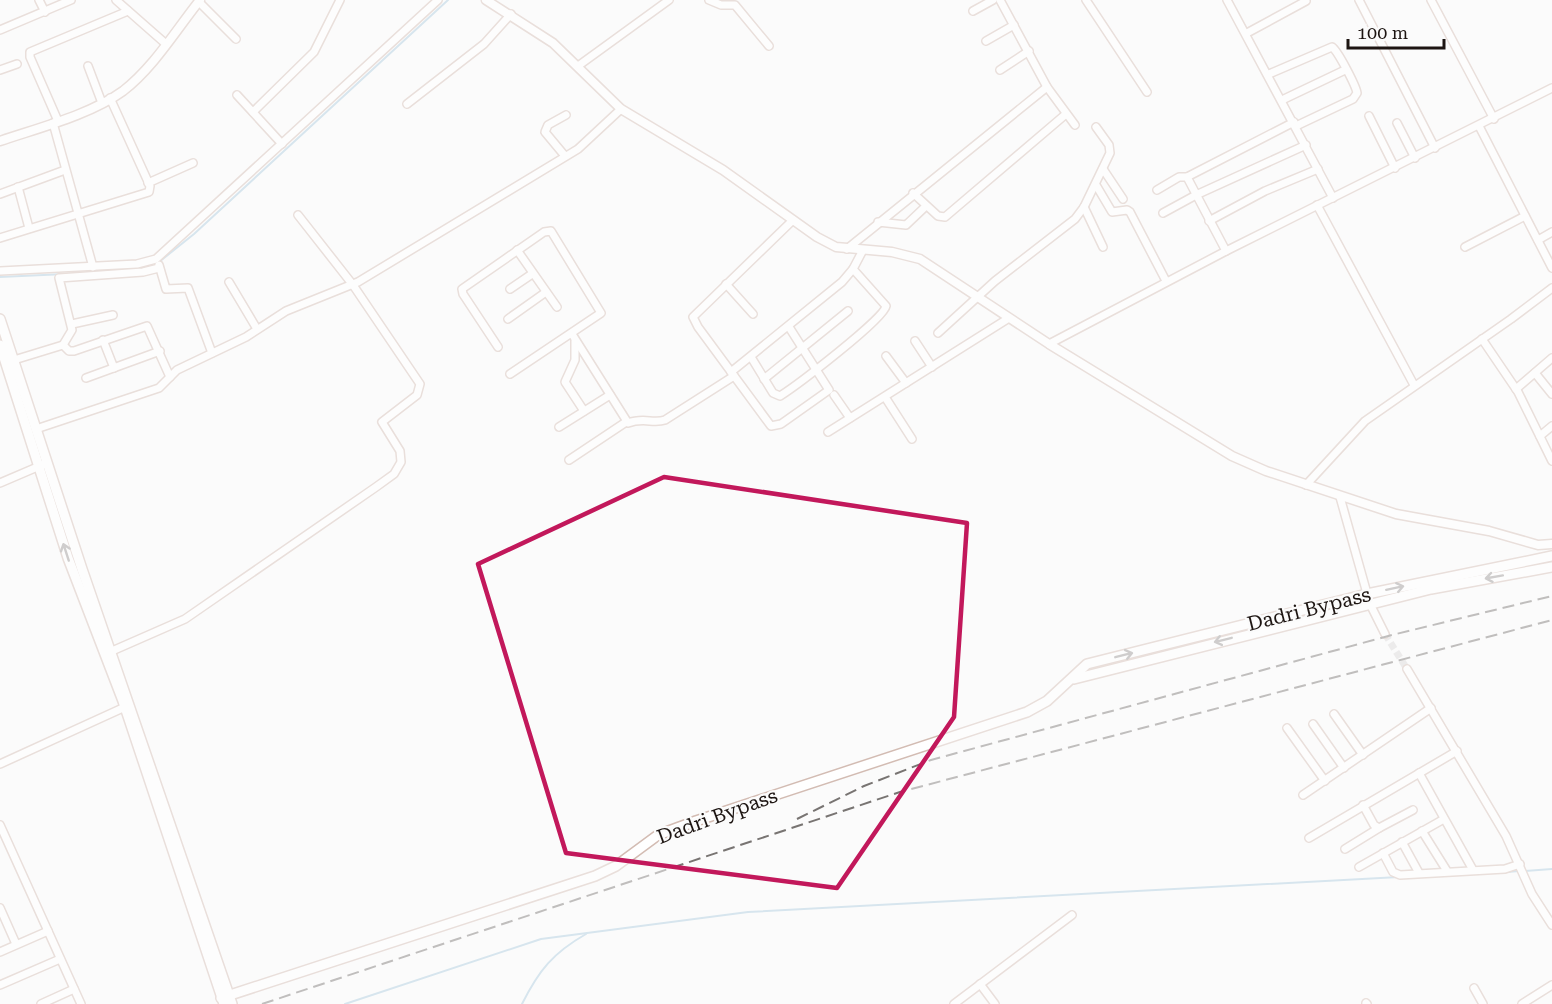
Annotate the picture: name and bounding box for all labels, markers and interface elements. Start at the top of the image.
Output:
scale bar [1348,12,1444,50]
text: 100 m [1357,22,1408,43]
one-way arrow [60,543,71,562]
one-way arrow [1485,572,1505,583]
street label: Dadri Bypass [1245,582,1373,636]
one-way arrow [1385,582,1405,593]
one-way arrow [1214,635,1233,647]
one-way arrow [1115,648,1134,660]
street label: Dadri Bypass [653,783,781,849]

